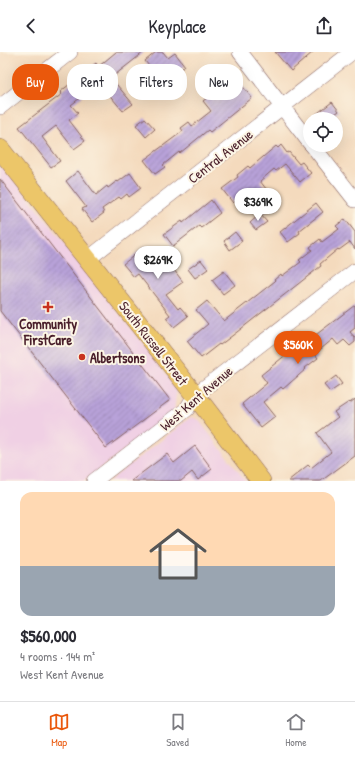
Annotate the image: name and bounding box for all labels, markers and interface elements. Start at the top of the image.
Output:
text: Keyplace [149,14,206,39]
icon: back [20,15,42,37]
icon: share [313,15,335,37]
chip: Buy [12,64,59,100]
chip: Rent [67,64,118,100]
chip: Filters [126,64,187,100]
chip: New [195,64,243,100]
map controls [303,112,343,152]
button: locate [303,112,343,152]
street label: Central Avenue [184,124,257,187]
pin: $369K [230,188,286,222]
text: $369K [243,192,273,210]
pin: $269K [130,246,186,280]
text: $269K [143,250,173,268]
street label: South Russell Street [115,297,193,389]
marker: Community FirstCare [42,301,54,313]
place label: Community FirstCare [19,314,77,349]
pin: $560K [270,331,326,365]
text: $560K [283,335,313,353]
place label: Albertsons [90,348,145,367]
marker: Albertsons [77,352,87,362]
street label: West Kent Avenue [156,361,237,435]
icon: home [142,518,214,590]
text: $560,000 [20,624,77,647]
text: 4 rooms · 144 m² [20,647,95,665]
text: West Kent Avenue [20,665,104,683]
tab: Map [48,711,70,749]
tab: Saved [166,711,189,749]
tab: Home [285,711,307,749]

